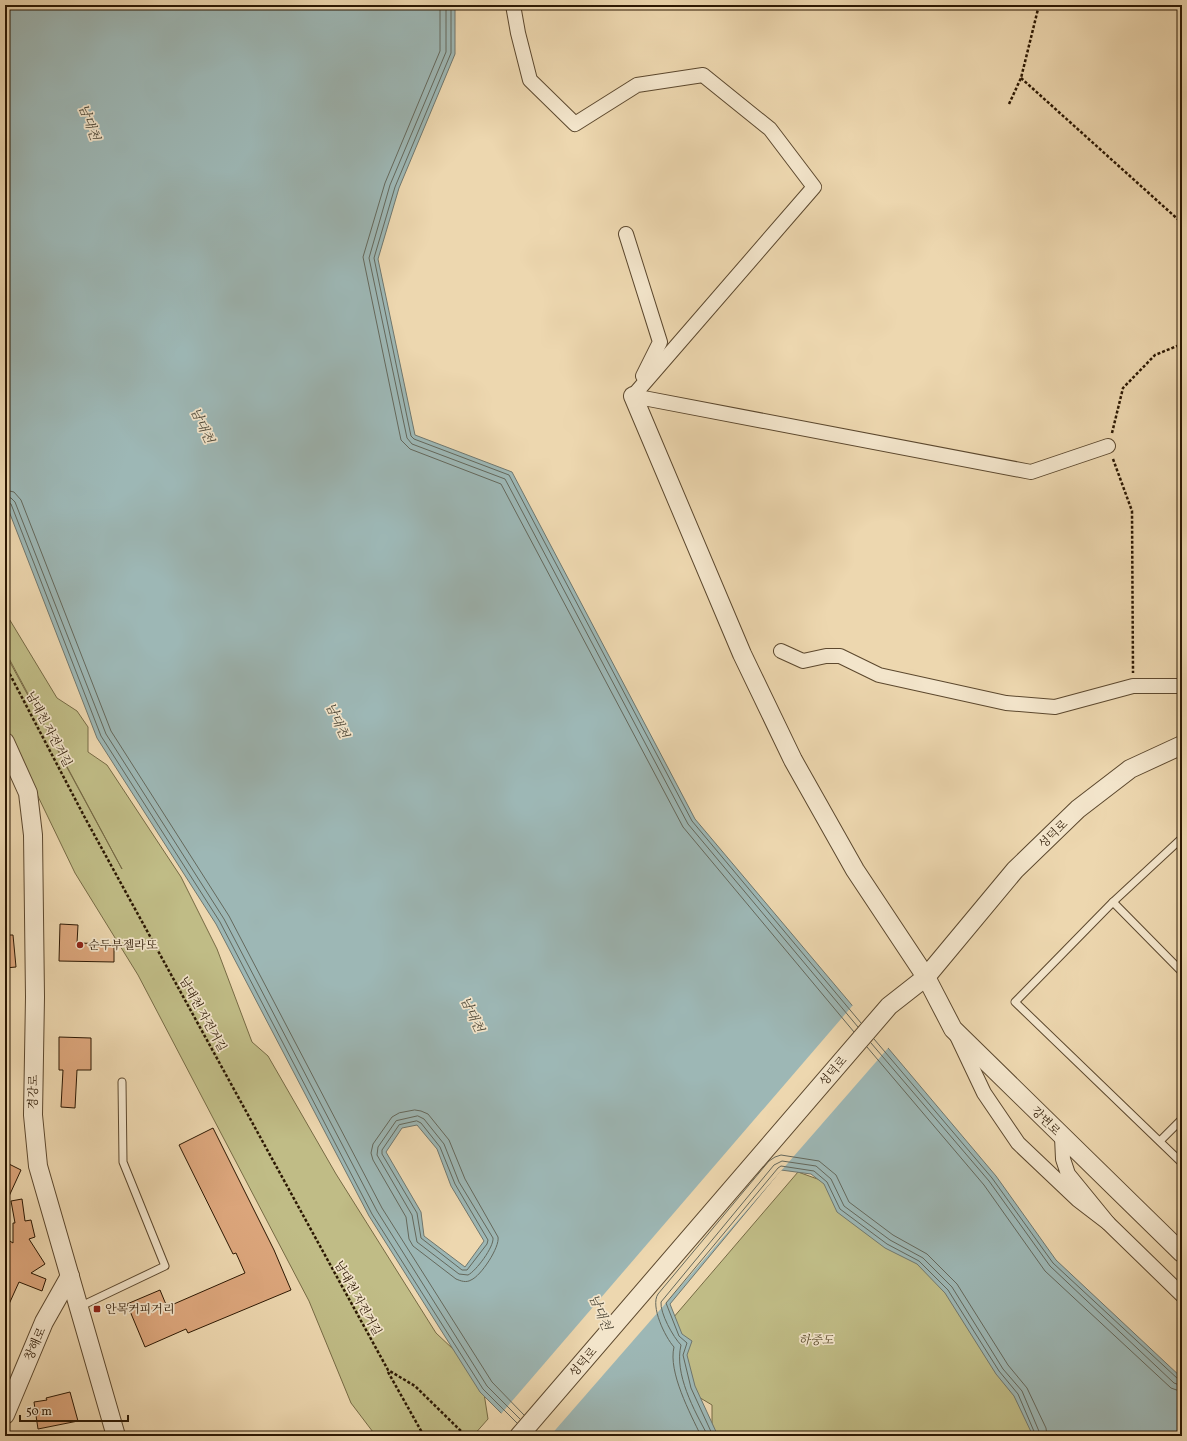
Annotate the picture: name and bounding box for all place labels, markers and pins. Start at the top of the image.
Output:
place label: 순두부젤라또 [88,938,158,954]
marker: 순두부젤라또 [75,940,85,950]
place label: 안목커피거리 [105,1302,175,1318]
marker: 안목커피거리 [92,1304,102,1314]

